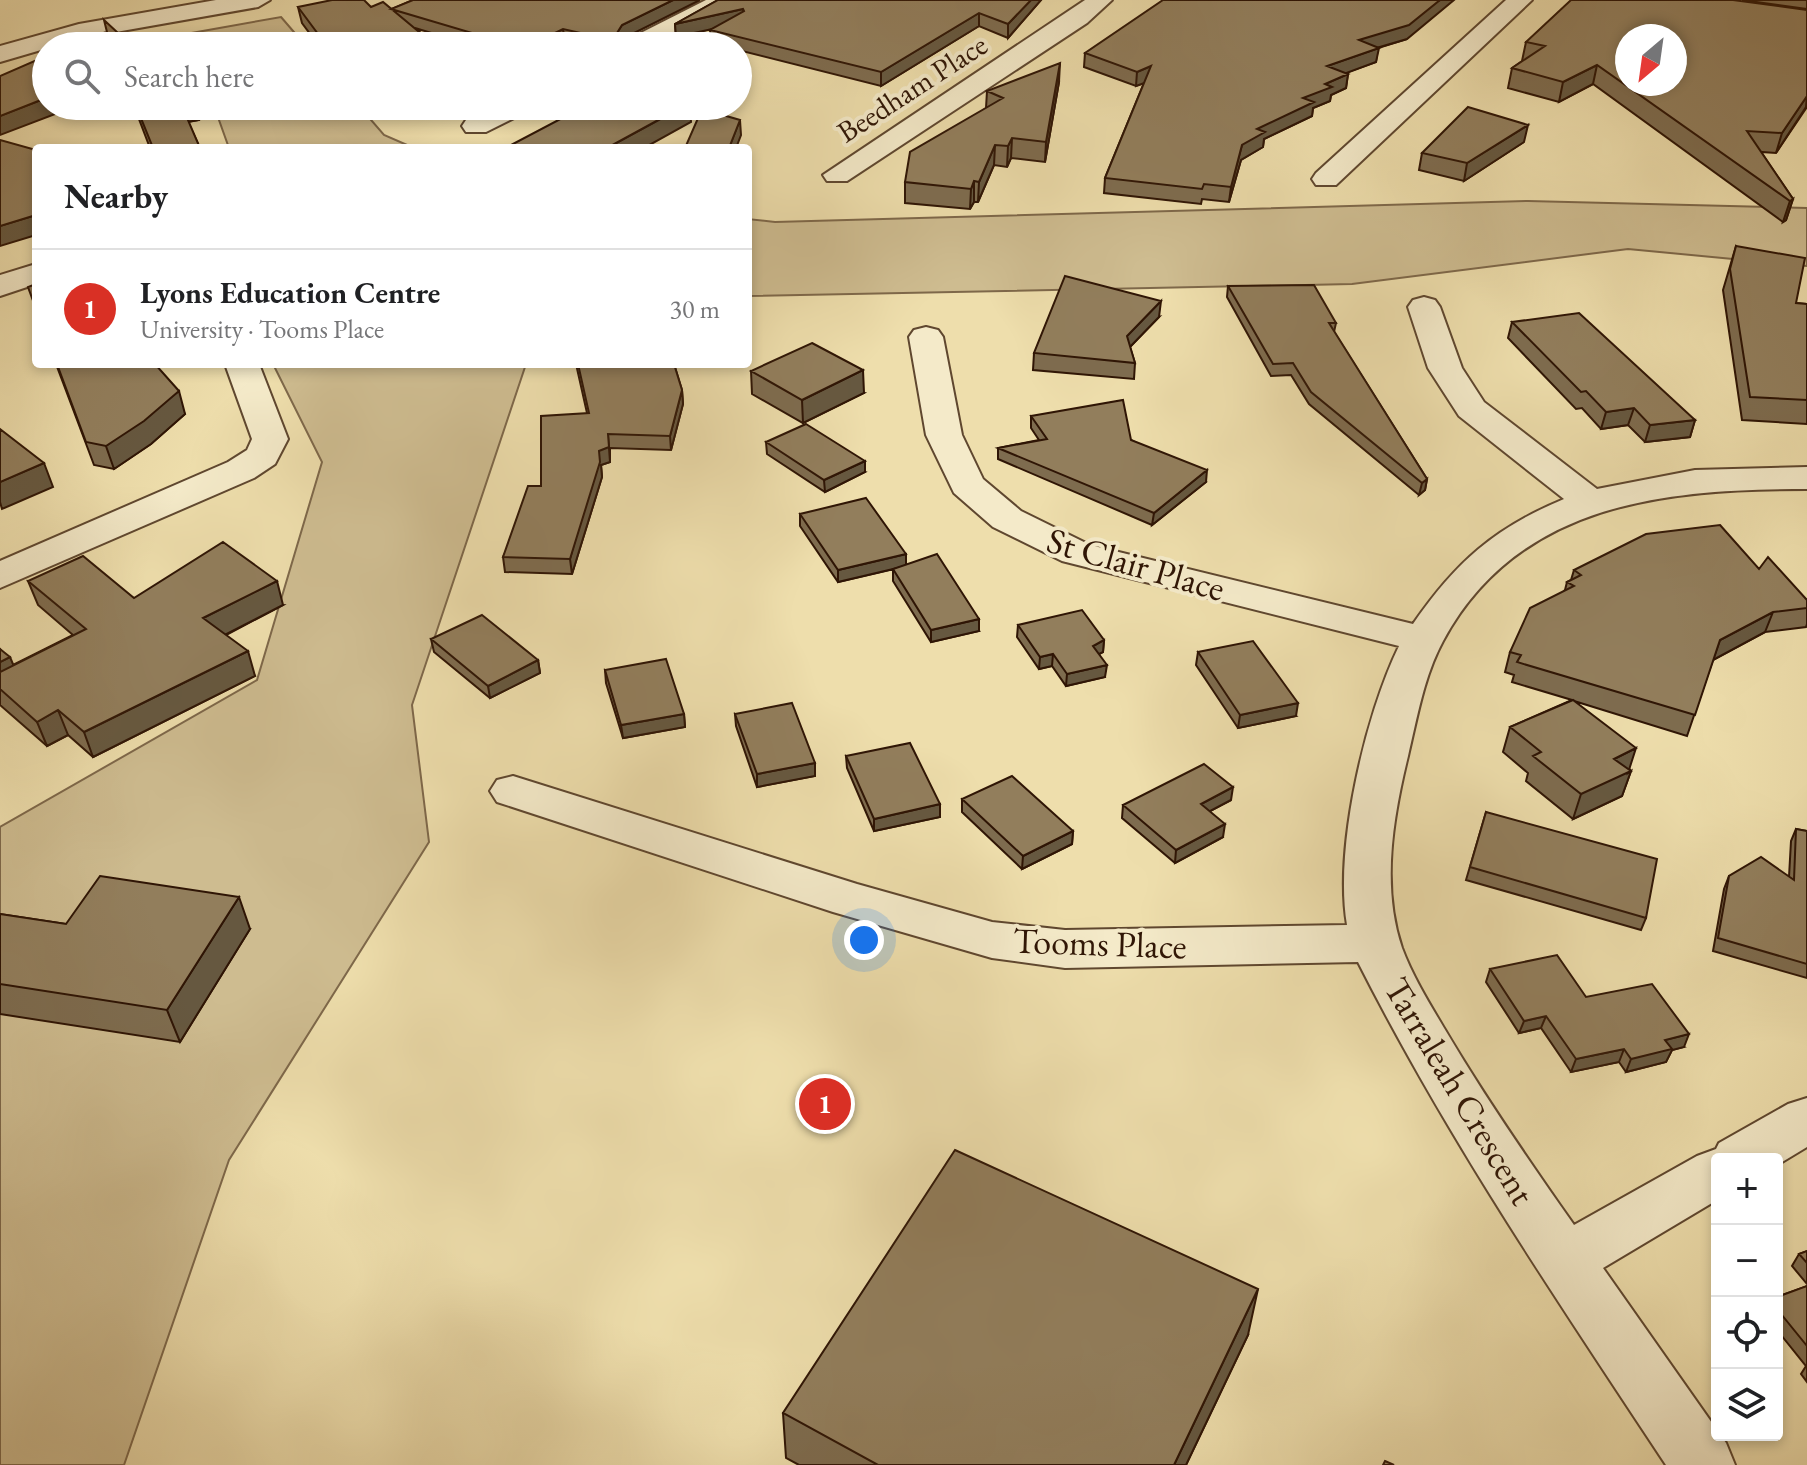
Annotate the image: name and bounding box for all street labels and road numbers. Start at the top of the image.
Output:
street label: Beedham Place [830,25,994,151]
street label: St Clair Place [1042,516,1230,612]
street label: Tooms Place [1012,916,1188,970]
street label: Tarraleah Crescent [1374,969,1547,1214]

